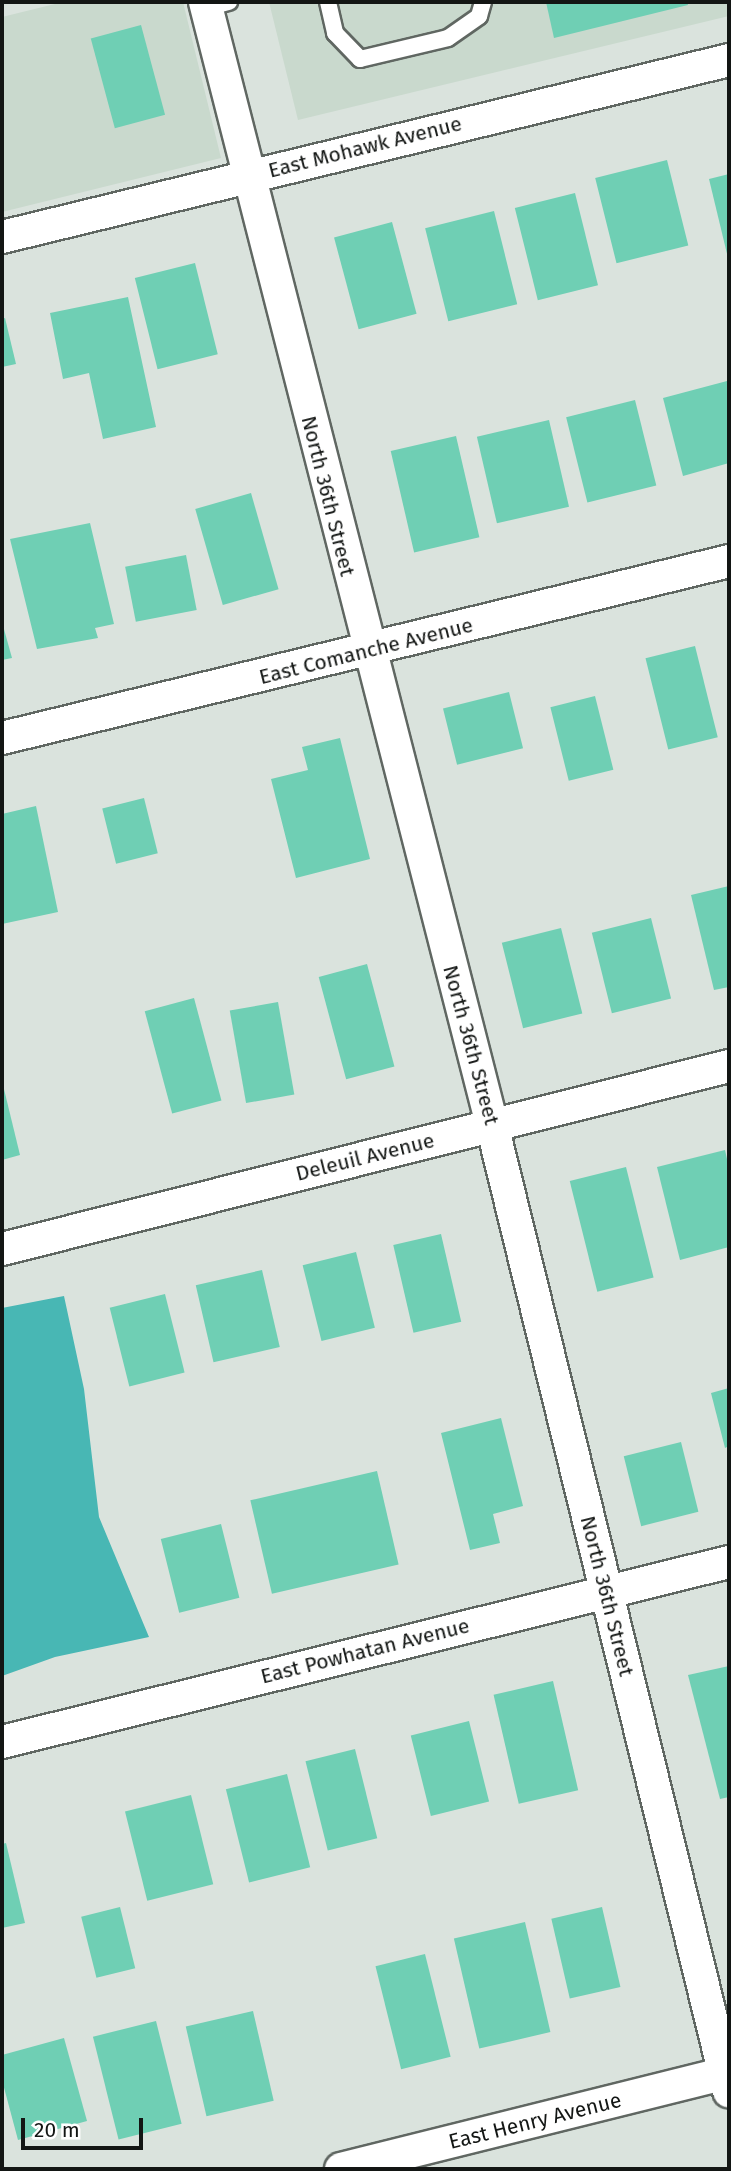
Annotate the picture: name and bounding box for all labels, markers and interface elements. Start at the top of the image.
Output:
street label: East Mohawk Avenue [266,111,464,183]
street label: North 36th Street [296,413,360,579]
street label: East Comanche Avenue [256,612,476,690]
street label: North 36th Street [438,962,504,1128]
street label: Deleuil Avenue [293,1128,437,1186]
street label: North 36th Street [575,1513,639,1679]
street label: East Powhatan Avenue [258,1613,472,1689]
street label: East Henry Avenue [446,2087,624,2155]
scale bar [24,2104,147,2148]
text: 20 m [34,2117,80,2143]

